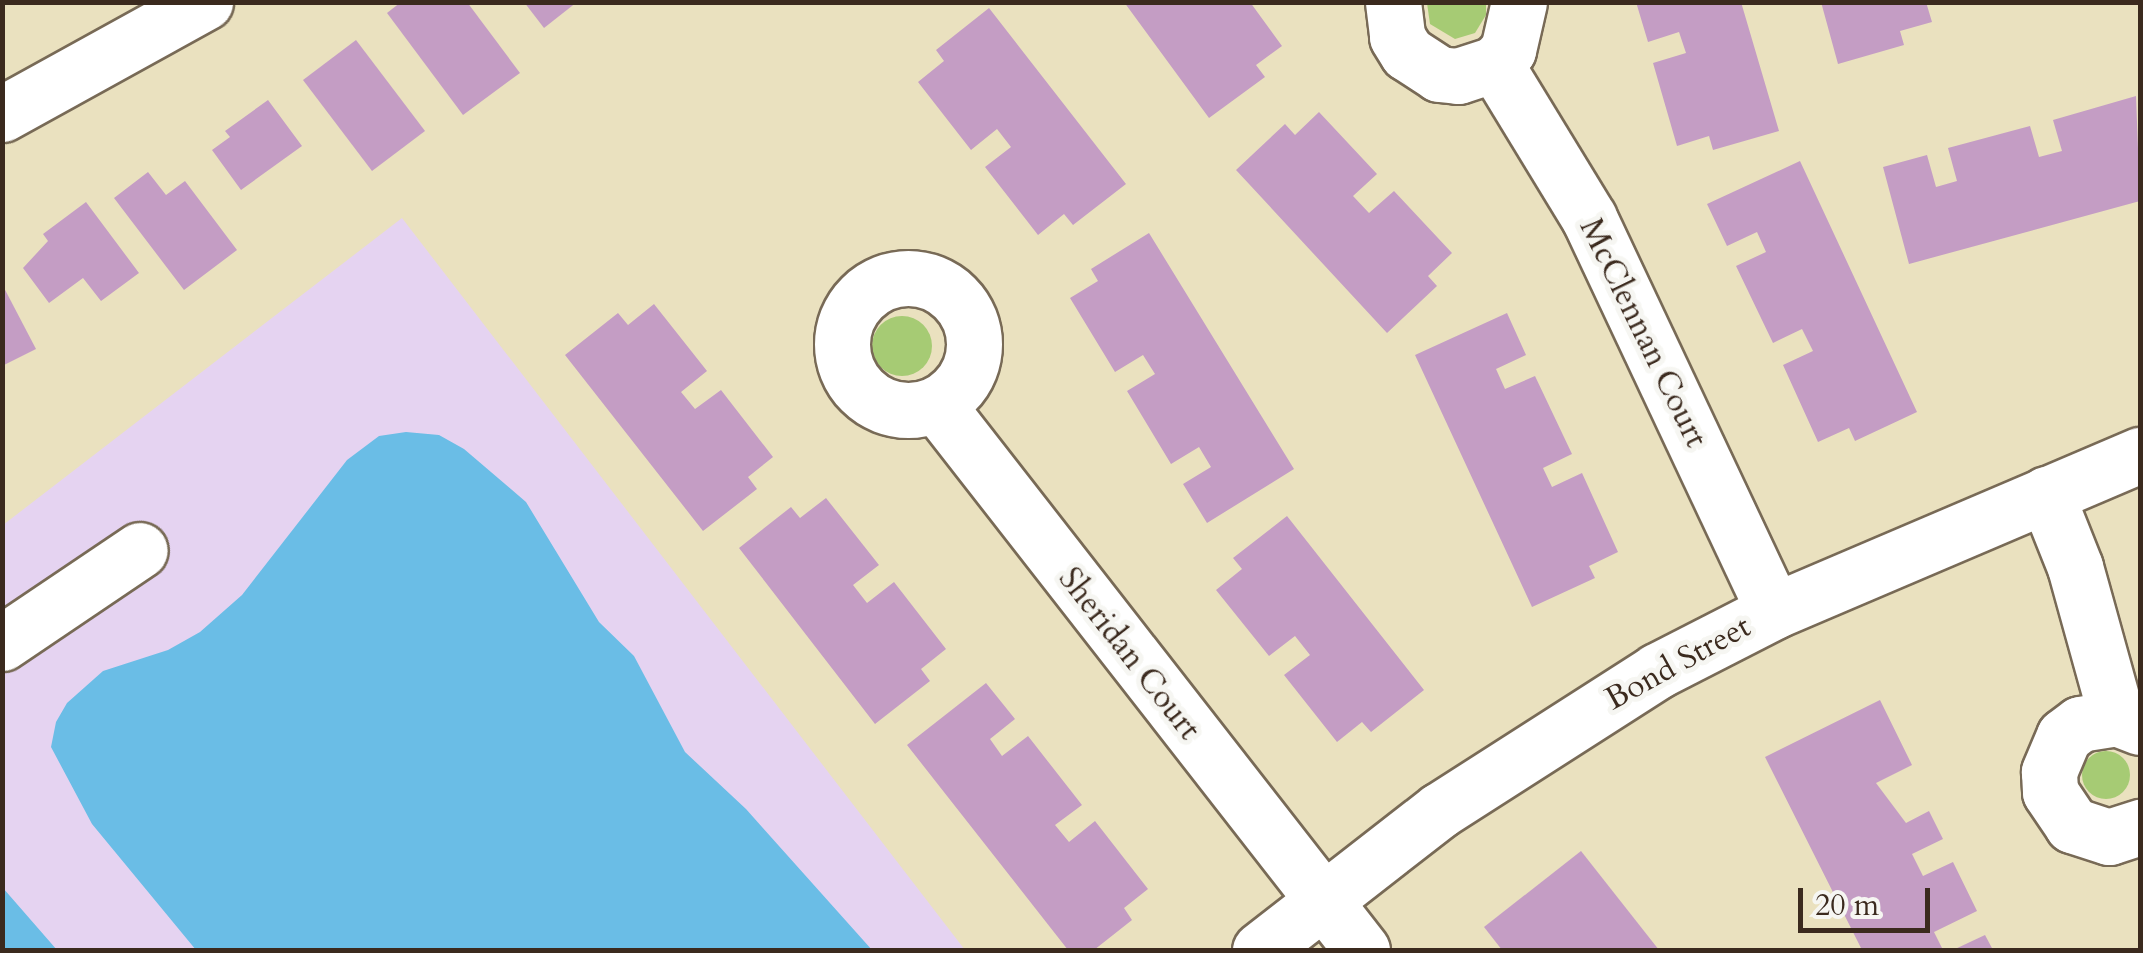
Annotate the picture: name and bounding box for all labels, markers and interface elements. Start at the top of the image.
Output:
street label: McClennan Court [1571,212,1715,454]
street label: Sheridan Court [1050,560,1208,748]
street label: Bond Street [1599,607,1757,719]
scale bar [1803,868,1936,930]
text: 20 m [1815,885,1879,926]

